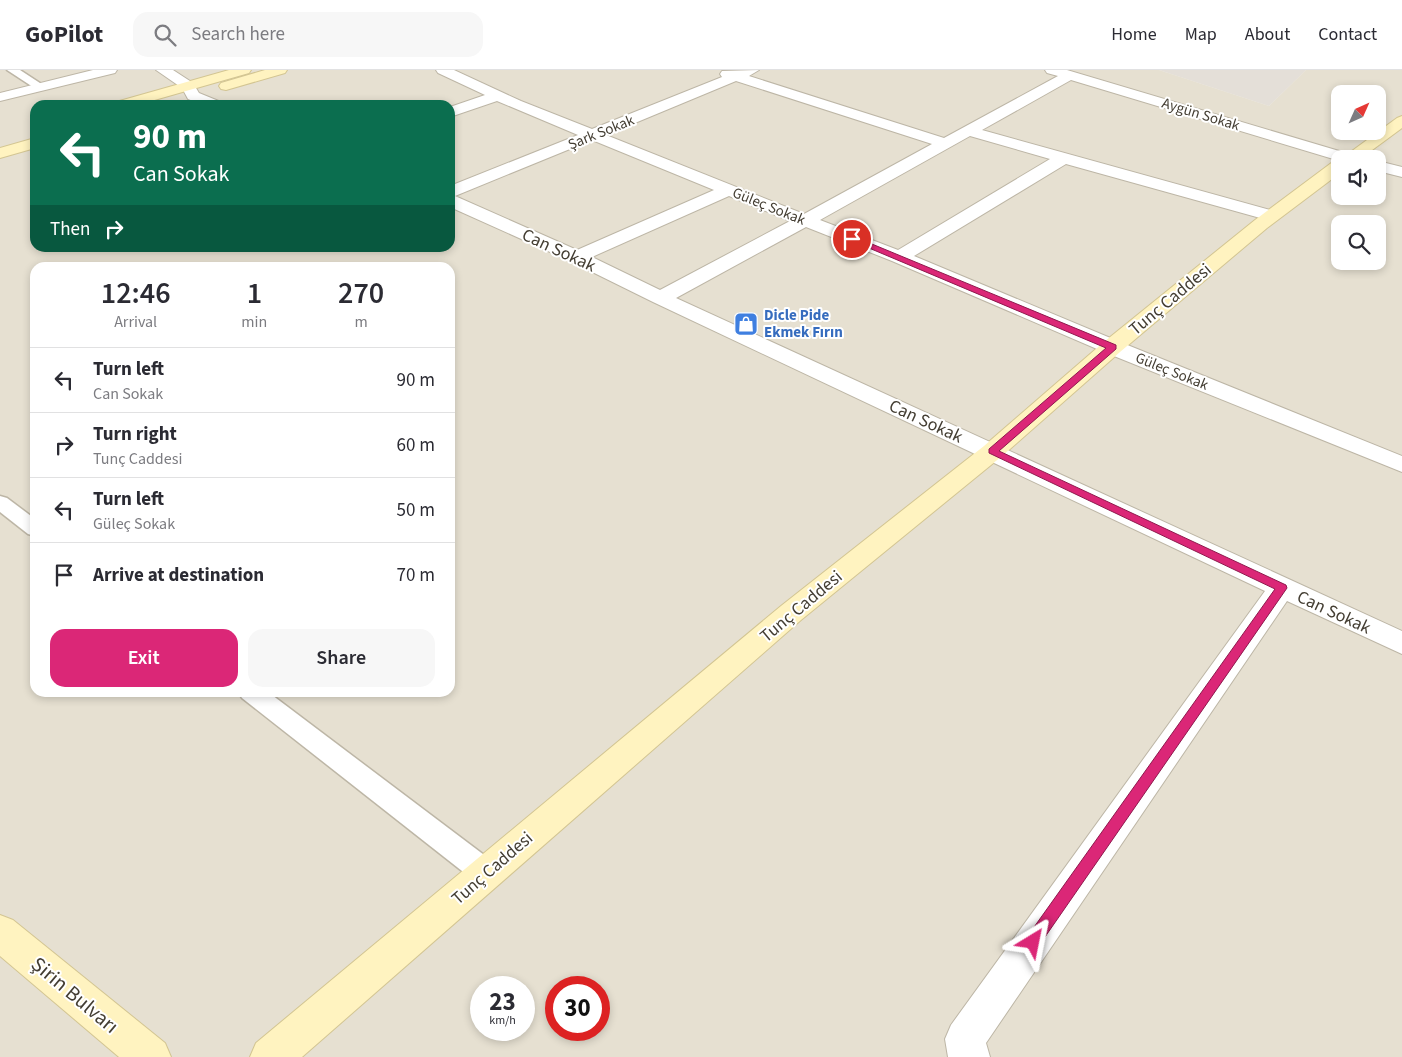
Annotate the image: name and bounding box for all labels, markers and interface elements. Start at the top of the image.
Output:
search box [133,12,483,57]
text: GoPilot [25,17,103,52]
icon: search [151,21,179,49]
text: Search here [191,21,285,48]
text: Home [1111,22,1157,47]
text: Map [1185,22,1217,47]
text: About [1245,22,1290,47]
text: Contact [1318,22,1377,47]
north arrow [1331,85,1386,140]
map controls [1331,85,1386,270]
street label: Aygün Sokak [1159,93,1243,136]
street label: Şark Sokak [565,109,638,155]
text: 90 m [133,112,207,162]
icon: left [50,120,115,185]
button: sound [1331,150,1386,205]
text: Can Sokak [133,158,229,190]
street label: Güleç Sokak [729,182,809,231]
icon: right [100,215,128,243]
button: search [1331,215,1386,270]
text: Then [50,216,90,243]
pin [831,218,873,260]
street label: Can Sokak [518,222,600,278]
icon: arrive [838,225,866,253]
street label: Tunç Caddesi [1124,258,1217,341]
text: 12:46 [101,272,171,315]
text: 1 [247,272,262,315]
text: 270 [338,272,384,315]
place label: Dicle Pide Ekmek Fırın [764,305,843,343]
text: Arrival [114,311,157,333]
text: min [241,311,267,333]
text: m [355,311,368,333]
shop icon: Dicle Pide Ekmek Fırın [733,311,759,337]
street label: Güleç Sokak [1132,347,1212,396]
text: Turn left [93,356,164,383]
icon: left [50,366,78,394]
text: 90 m [397,367,435,394]
text: Can Sokak [93,383,163,405]
street label: Can Sokak [885,393,967,449]
text: Turn right [93,421,177,448]
icon: right [50,431,78,459]
text: 60 m [397,432,435,459]
text: Tunç Caddesi [93,448,182,470]
text: Turn left [93,486,164,513]
icon: left [50,496,78,524]
text: 50 m [397,497,435,524]
text: Güleç Sokak [93,513,175,535]
icon: arrive [50,561,78,589]
text: Arrive at destination [93,562,264,589]
text: 70 m [397,562,435,589]
street label: Tunç Caddesi [755,565,848,648]
street label: Can Sokak [1293,584,1375,640]
button: Exit [50,629,238,687]
button: Share [248,629,435,687]
street label: Tunç Caddesi [446,826,538,911]
position arrow [1006,915,1058,967]
street label: Şirin Bulvarı [25,949,125,1041]
speed limit sign: 30 [545,976,610,1041]
text: 23 [489,984,516,1020]
text: km/h [489,1012,516,1029]

